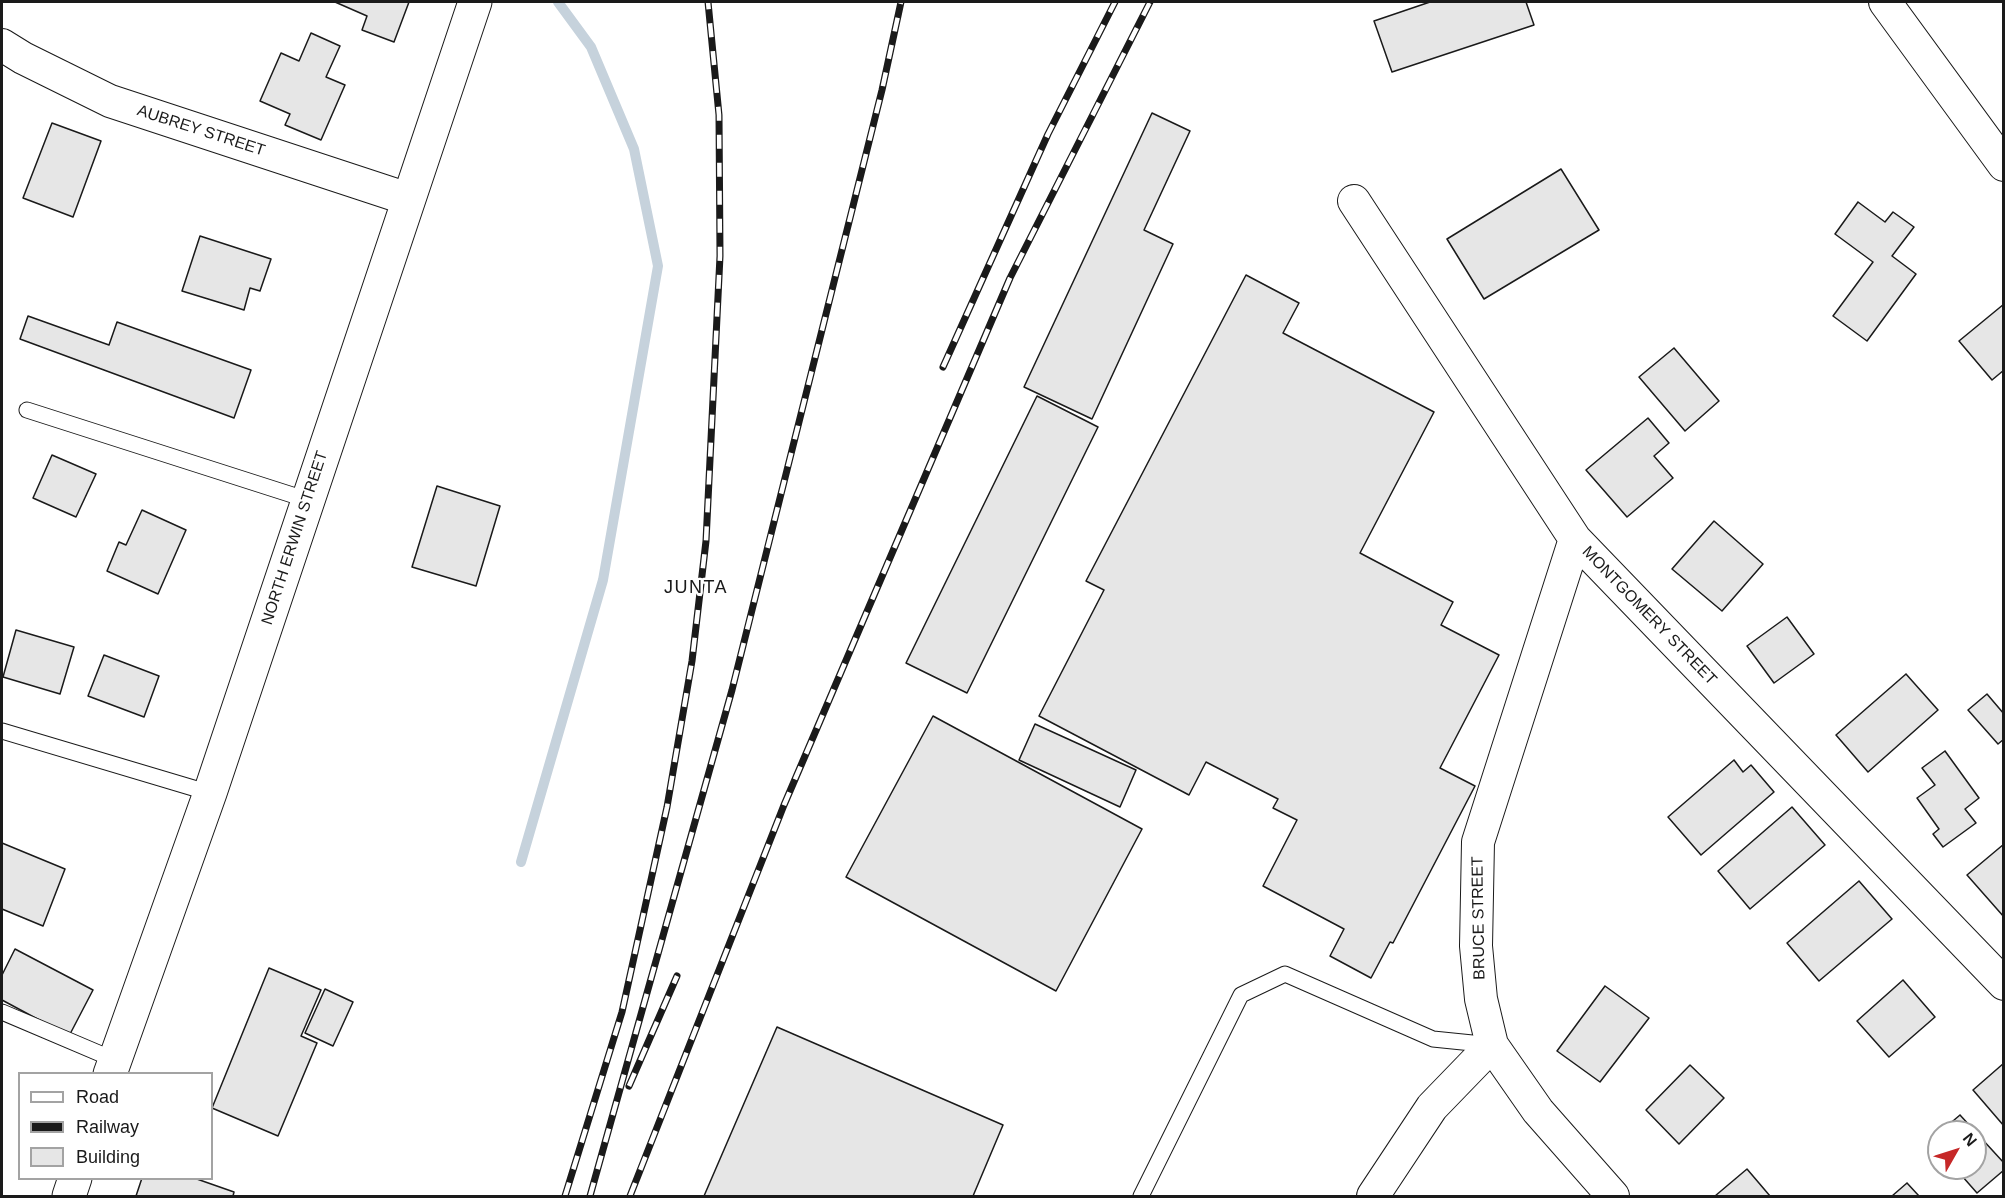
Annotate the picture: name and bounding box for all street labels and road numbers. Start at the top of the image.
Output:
street label: AUBREY STREET [135,101,267,161]
street label: NORTH ERWIN STREET [258,449,332,627]
street label: MONTGOMERY STREET [1578,543,1720,689]
street label: BRUCE STREET [1468,856,1490,980]

